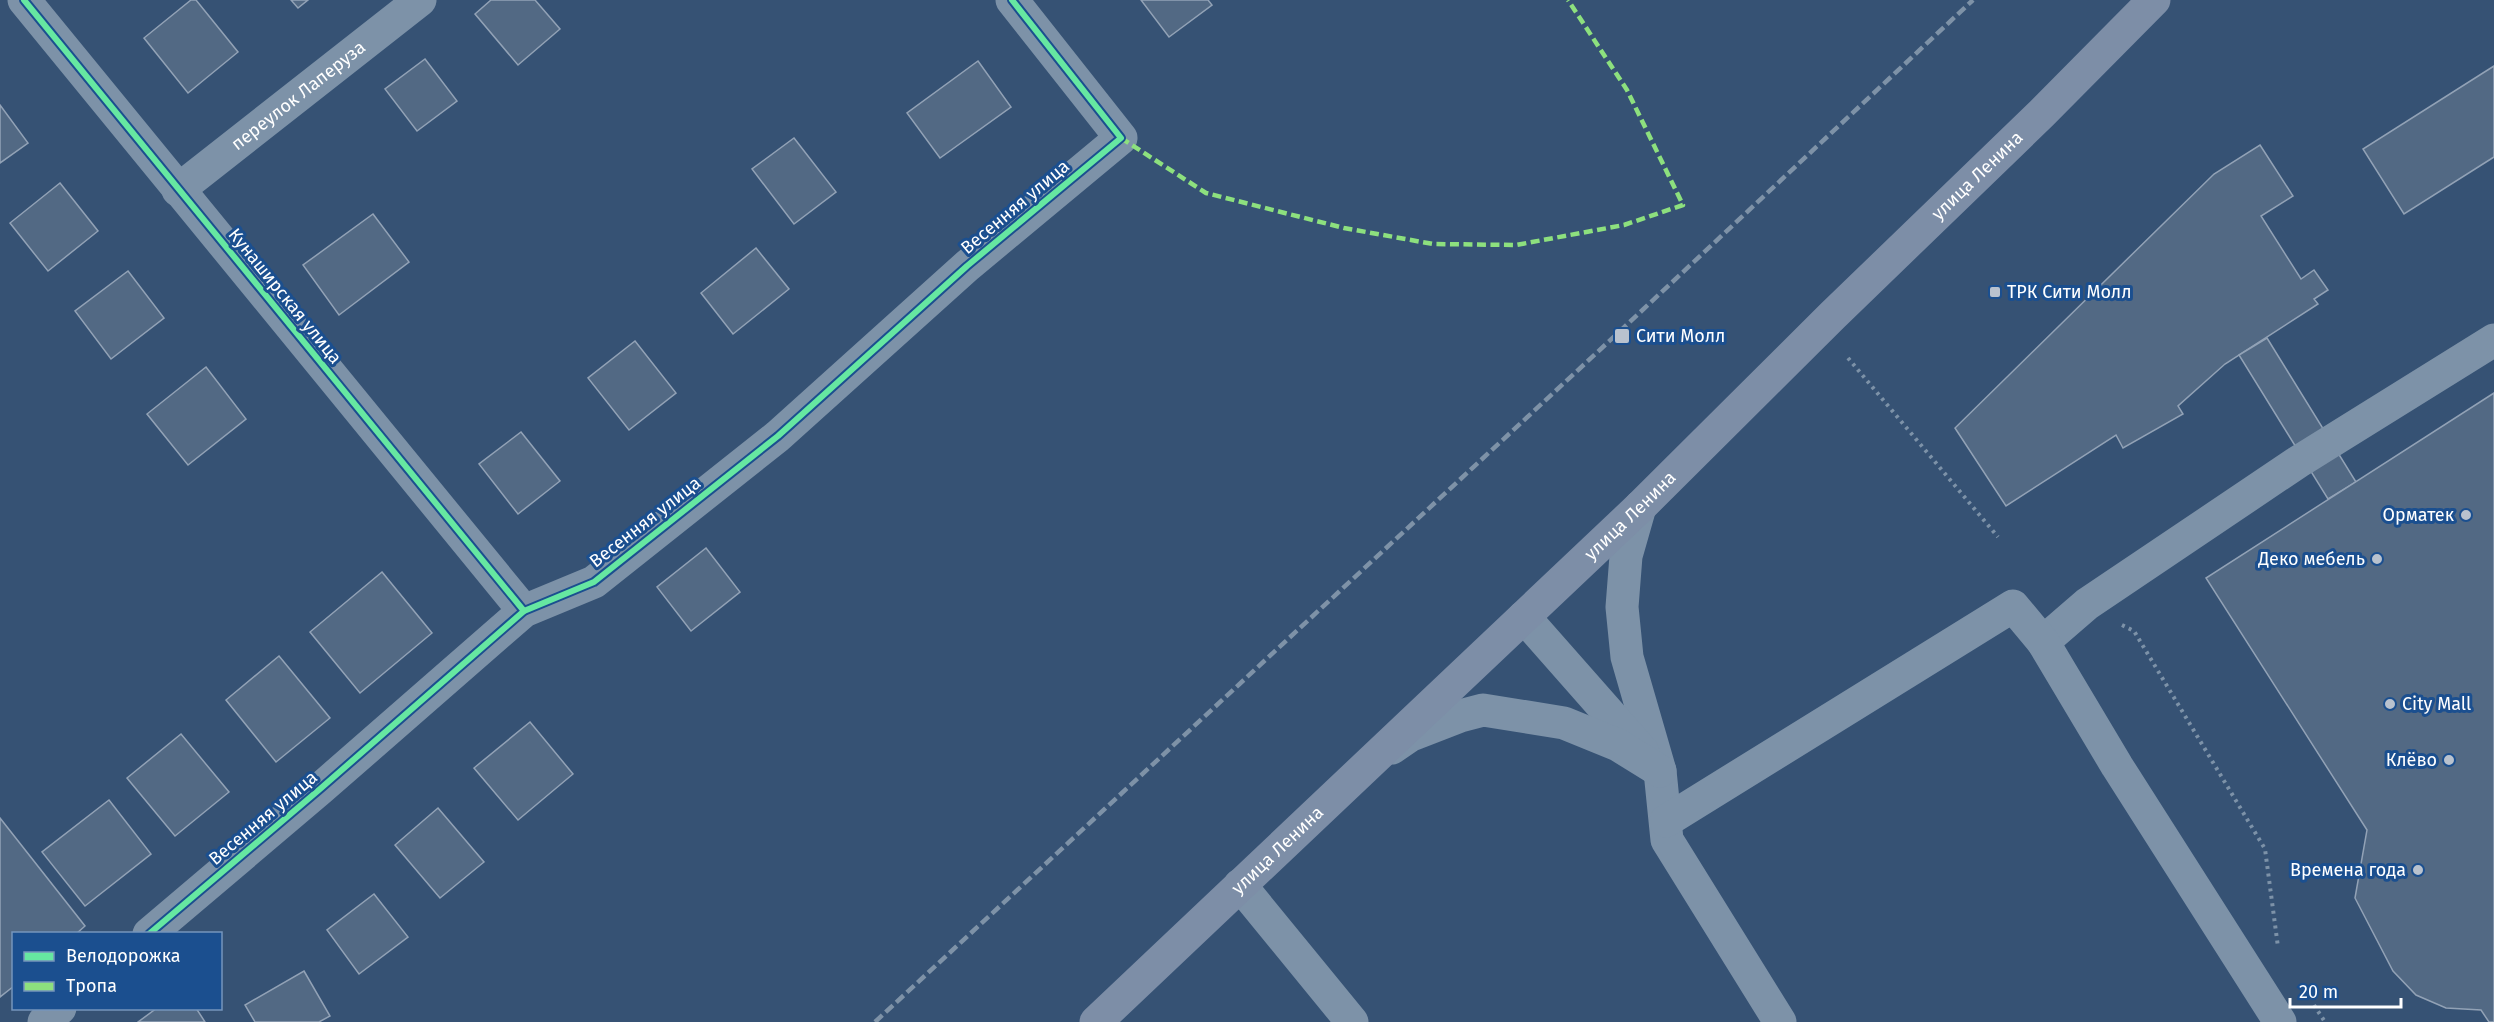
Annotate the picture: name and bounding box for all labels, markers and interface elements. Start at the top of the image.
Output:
street label: переулок Лаперуза [227,36,370,155]
street label: улица Ленина [1927,126,2028,225]
street label: Весенняя улица [956,155,1074,259]
street label: Кунаширская улица [224,224,346,368]
place label: ТРК Сити Молл [2007,281,2132,303]
marker: ТРК Сити Молл [1988,285,2002,299]
place label: Сити Молл [1636,325,1725,347]
marker: Сити Молл [1613,327,1631,345]
street label: улица Ленина [1580,467,1681,565]
street label: Весенняя улица [585,472,705,572]
place label: Орматек [2383,504,2455,526]
marker: Орматек [2459,508,2473,522]
place label: Деко мебель [2257,548,2365,570]
marker: Деко мебель [2370,552,2384,566]
place label: City Mall [2402,693,2471,715]
marker: City Mall [2383,697,2397,711]
place label: Клёво [2386,749,2437,771]
marker: Клёво [2442,753,2456,767]
street label: Весенняя улица [204,766,322,870]
street label: улица Ленина [1227,801,1328,899]
place label: Времена года [2290,859,2406,881]
marker: Времена года [2411,863,2425,877]
legend [12,932,222,1010]
text: Велодорожка [66,945,181,967]
scale bar [2290,971,2401,1009]
text: Тропа [66,975,117,997]
text: 20 m [2299,981,2338,1003]

